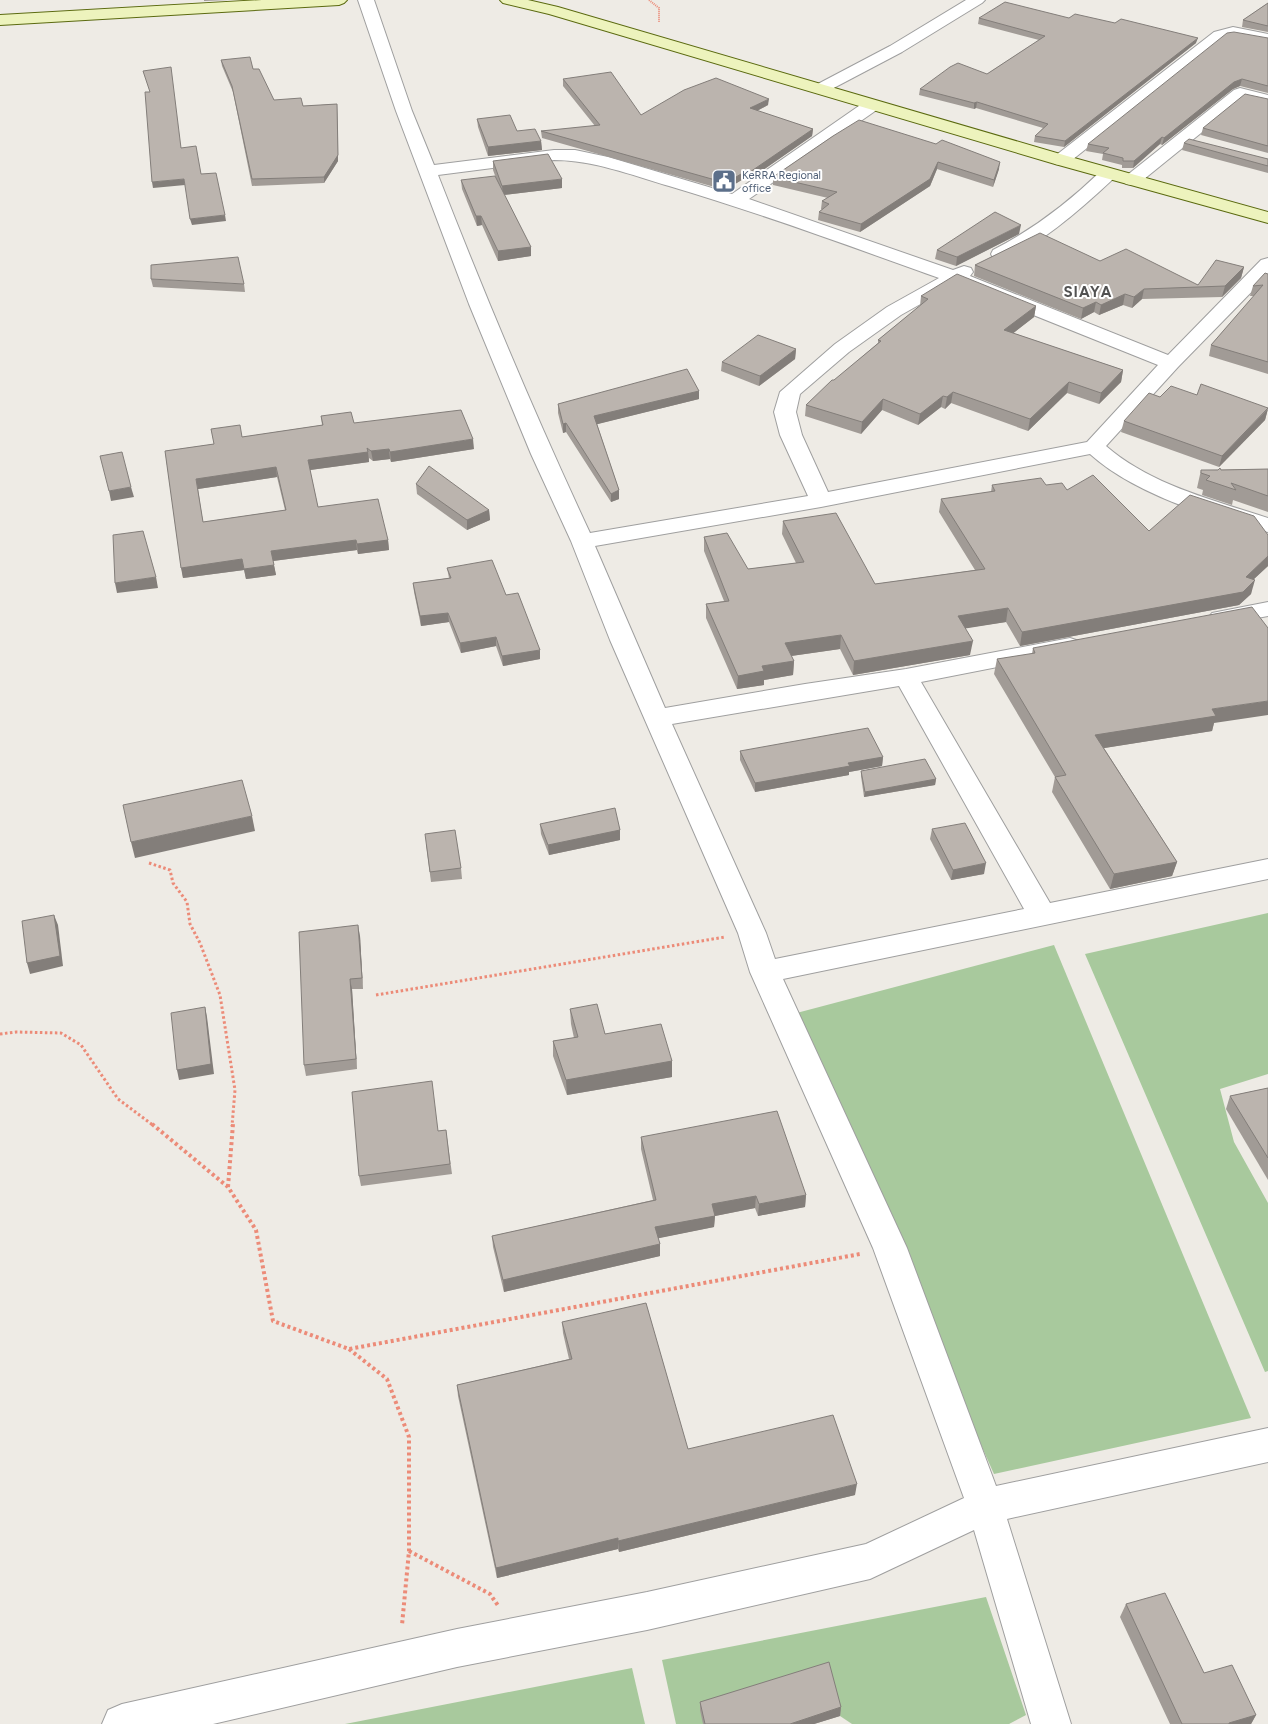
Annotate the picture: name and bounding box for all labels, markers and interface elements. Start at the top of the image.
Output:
public building icon: KeRRA Regional office [711,168,737,194]
place label: KeRRA Regional office [742,169,821,195]
district label: SIAYA [1063,283,1113,301]

